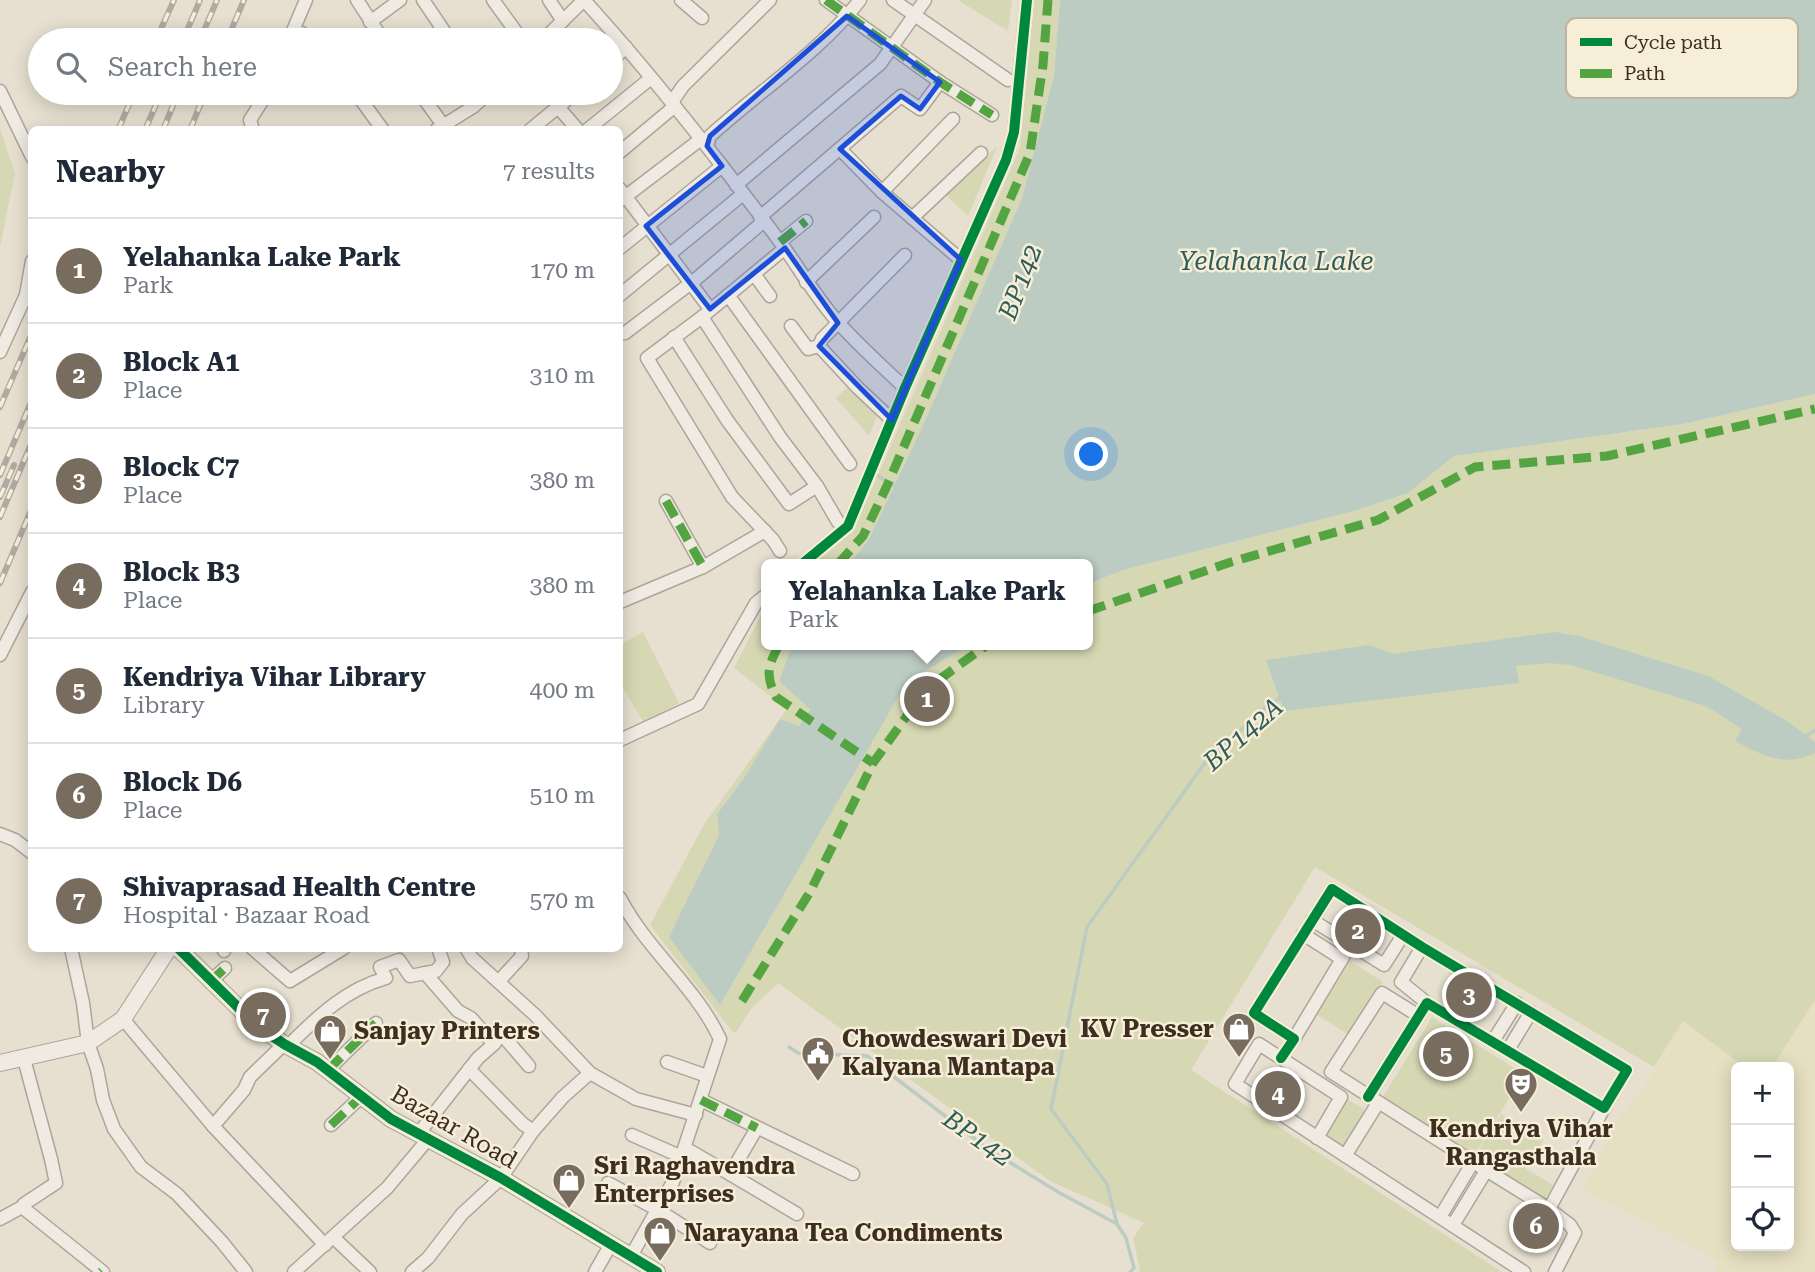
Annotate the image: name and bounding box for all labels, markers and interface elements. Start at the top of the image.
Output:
legend [1566,18,1798,98]
search box [28,28,623,105]
text: Cycle path [1624,31,1722,54]
icon: search [52,48,90,86]
text: Search here [108,52,257,82]
text: Path [1624,62,1665,85]
text: Nearby [56,154,165,189]
text: 7 results [503,158,595,185]
water label: BP142 [992,240,1048,325]
text: Yelahanka Lake Park [123,242,401,272]
water label: Yelahanka Lake [1179,246,1373,276]
text: 1 [73,257,85,284]
text: 170 m [530,257,595,284]
text: Park [123,272,174,299]
text: Block A1 [123,347,240,377]
text: 2 [73,362,85,389]
text: 310 m [530,362,595,389]
text: Place [123,377,182,404]
your location [1074,437,1108,471]
text: Block C7 [123,452,239,482]
text: 3 [73,467,85,494]
text: 380 m [530,467,595,494]
text: Place [123,482,182,509]
text: Block B3 [123,557,240,587]
popup [761,559,1093,650]
text: 4 [73,572,85,599]
text: 380 m [530,572,595,599]
text: Yelahanka Lake Park [788,576,1066,606]
text: Place [123,587,182,614]
text: Park [788,606,839,633]
text: Kendriya Vihar Library [123,662,426,692]
pin: 1 [904,673,950,725]
text: 5 [73,677,85,704]
text: 400 m [530,677,595,704]
water label: BP142A [1196,691,1289,777]
text: Library [123,692,205,719]
text: Block D6 [123,767,242,797]
text: 6 [73,782,85,809]
text: 510 m [530,782,595,809]
text: Place [123,797,182,824]
text: Shivaprasad Health Centre [123,872,476,902]
text: 7 [73,887,85,914]
text: 570 m [530,887,595,914]
text: Hospital · Bazaar Road [123,902,370,929]
pin: 2 [1335,905,1381,957]
pin: 3 [1446,969,1492,1021]
pin: 7 [240,989,286,1041]
shop icon: KV Presser [1220,1010,1258,1059]
shop icon: Sanjay Printers [311,1012,349,1061]
place label: KV Presser [1081,1015,1214,1043]
place label: Sanjay Printers [354,1017,540,1045]
place label: Chowdeswari Devi Kalyana Mantapa [842,1025,1067,1081]
pin: 5 [1423,1028,1469,1080]
public building icon: Chowdeswari Devi Kalyana Mantapa [799,1034,837,1083]
map controls [1731,1062,1794,1251]
button: + [1731,1062,1794,1125]
theatre icon: Kendriya Vihar Rangasthala [1502,1065,1540,1114]
pin: 4 [1255,1068,1301,1120]
street label: Bazaar Road [386,1080,522,1174]
water label: BP142 [937,1103,1018,1173]
place label: Kendriya Vihar Rangasthala [1429,1115,1613,1171]
button: − [1731,1125,1794,1188]
place label: Sri Raghavendra Enterprises [594,1152,795,1208]
shop icon: Sri Raghavendra Enterprises [550,1161,588,1210]
button: locate [1731,1188,1794,1251]
pin: 6 [1513,1200,1559,1252]
shop icon: Narayana Tea Condiments [641,1214,679,1263]
place label: Narayana Tea Condiments [684,1219,1003,1247]

